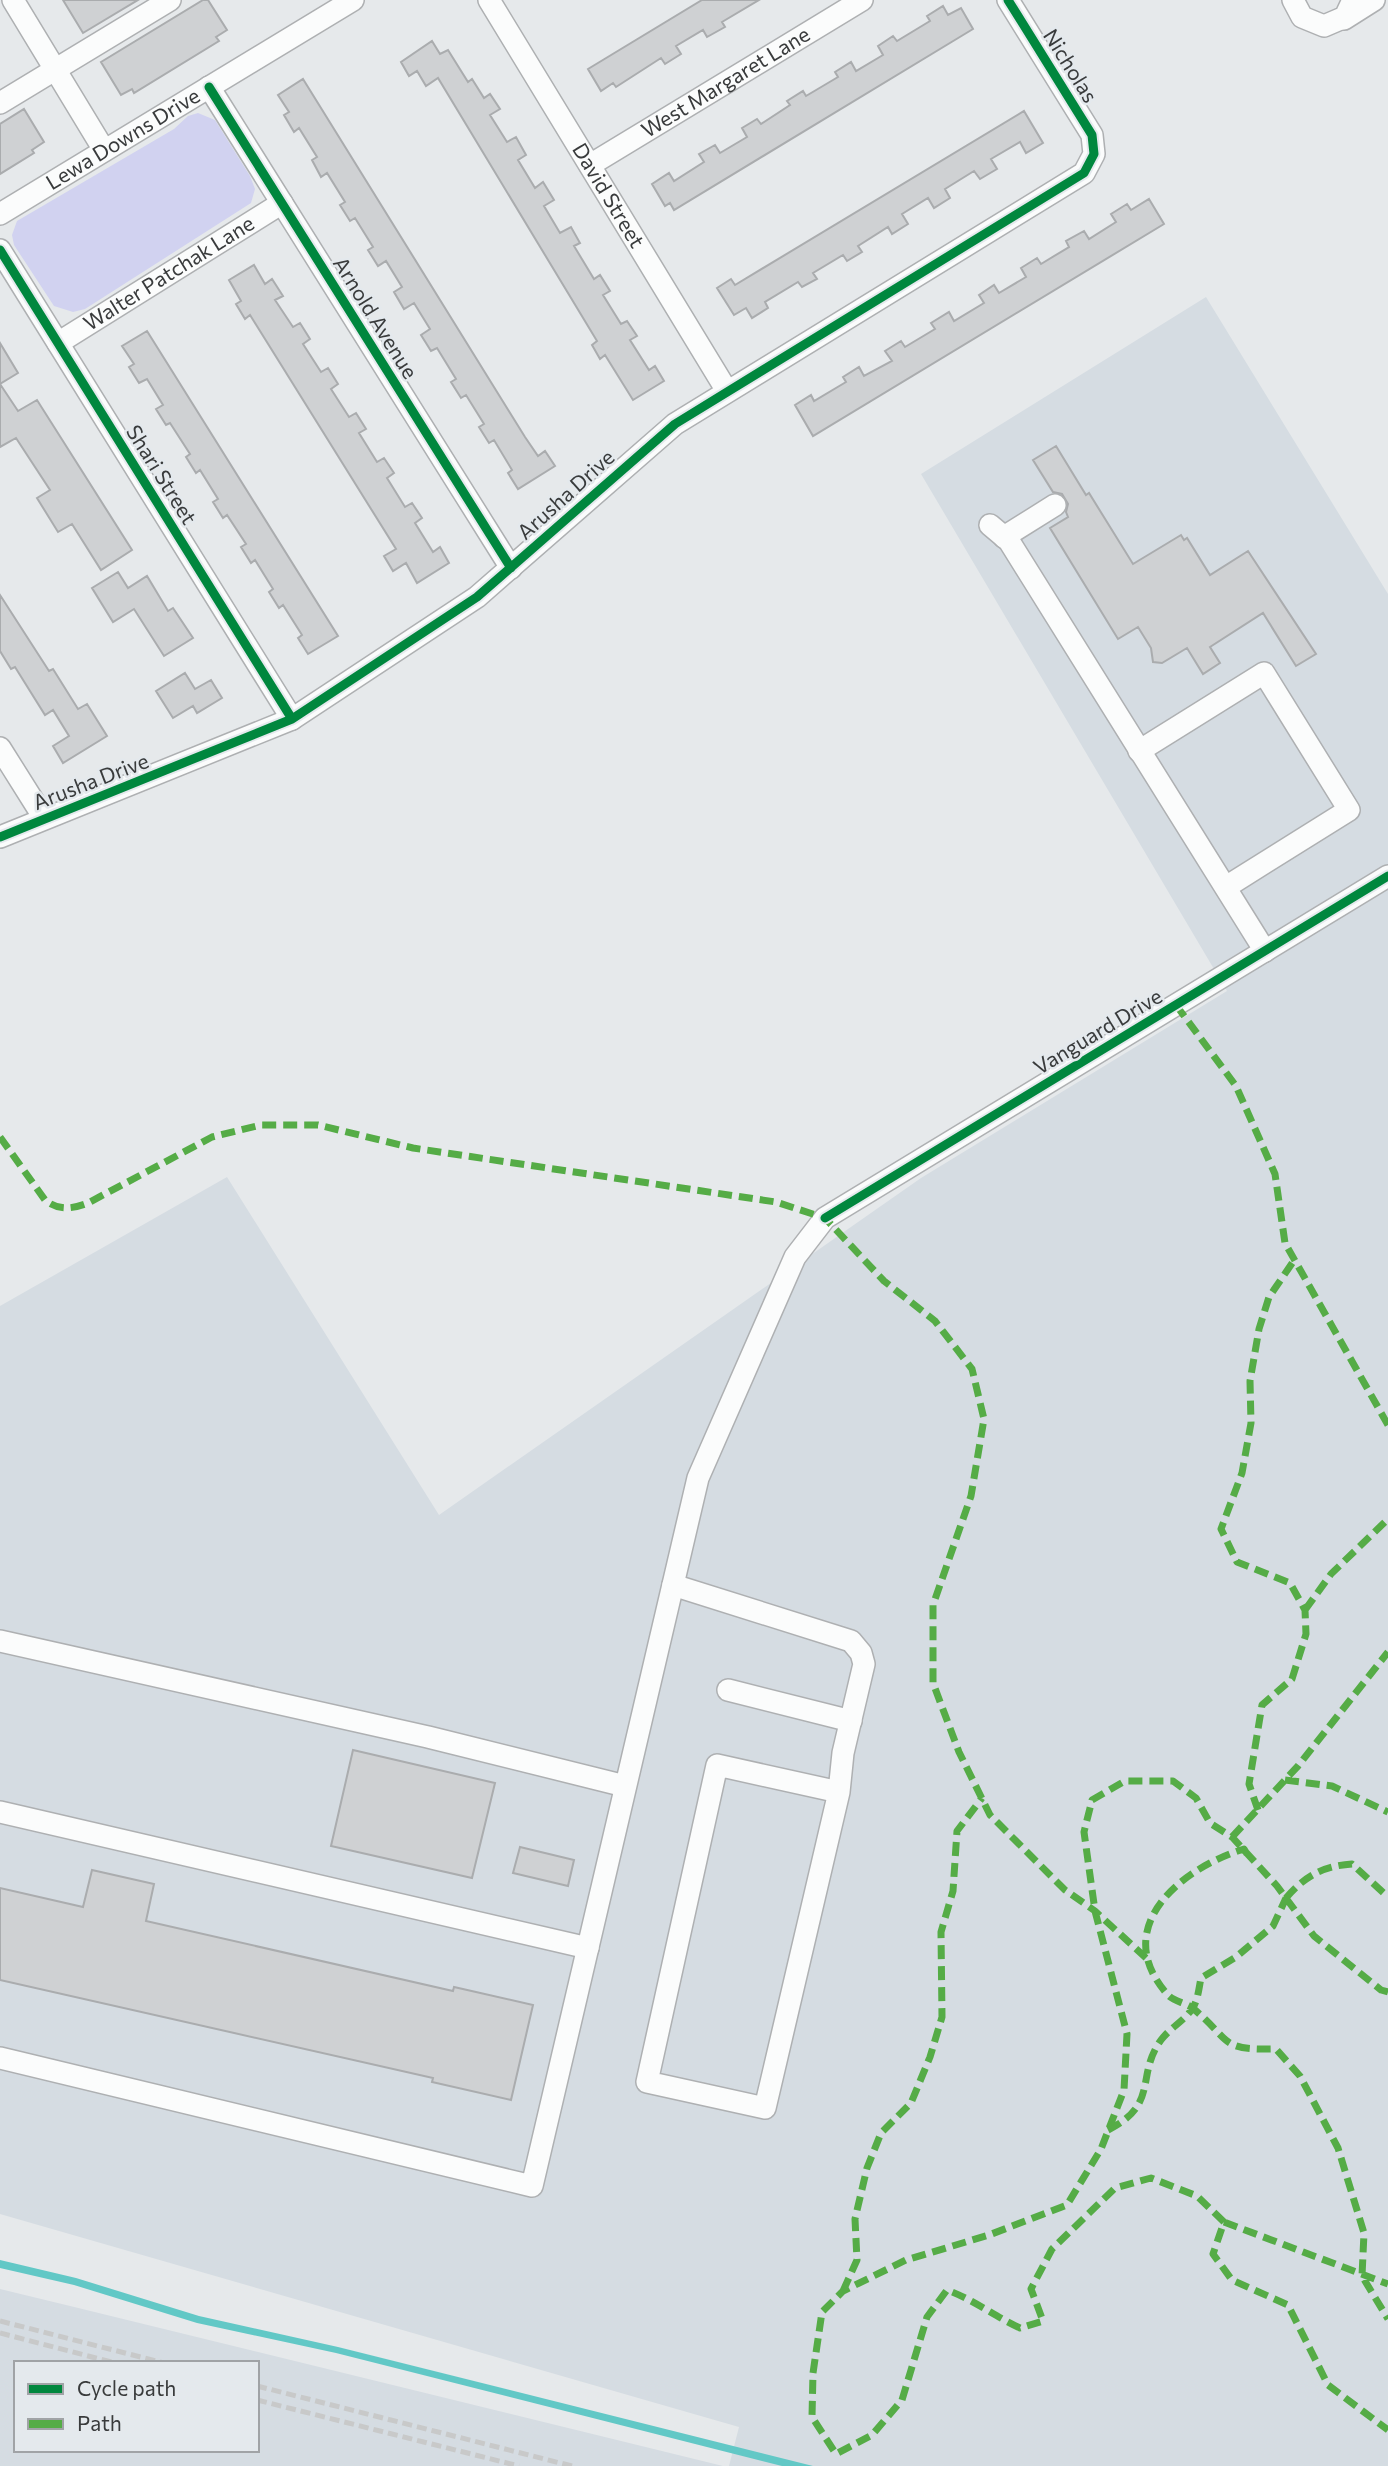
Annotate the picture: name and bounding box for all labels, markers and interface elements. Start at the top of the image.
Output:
street label: West Margaret Lane [636,21,814,142]
street label: Nicholas [1039,24,1104,107]
street label: Lewa Downs Drive [41,82,204,194]
street label: David Street [568,138,651,252]
street label: Walter Patchak Lane [78,210,258,335]
street label: Arnold Avenue [329,252,424,383]
street label: Shari Street [122,420,203,529]
street label: Arusha Drive [511,444,619,544]
street label: Arusha Drive [29,747,152,814]
street label: Vanguard Drive [1029,983,1166,1079]
legend [14,2361,259,2452]
text: Cycle path [77,2375,176,2400]
text: Path [77,2410,122,2435]

